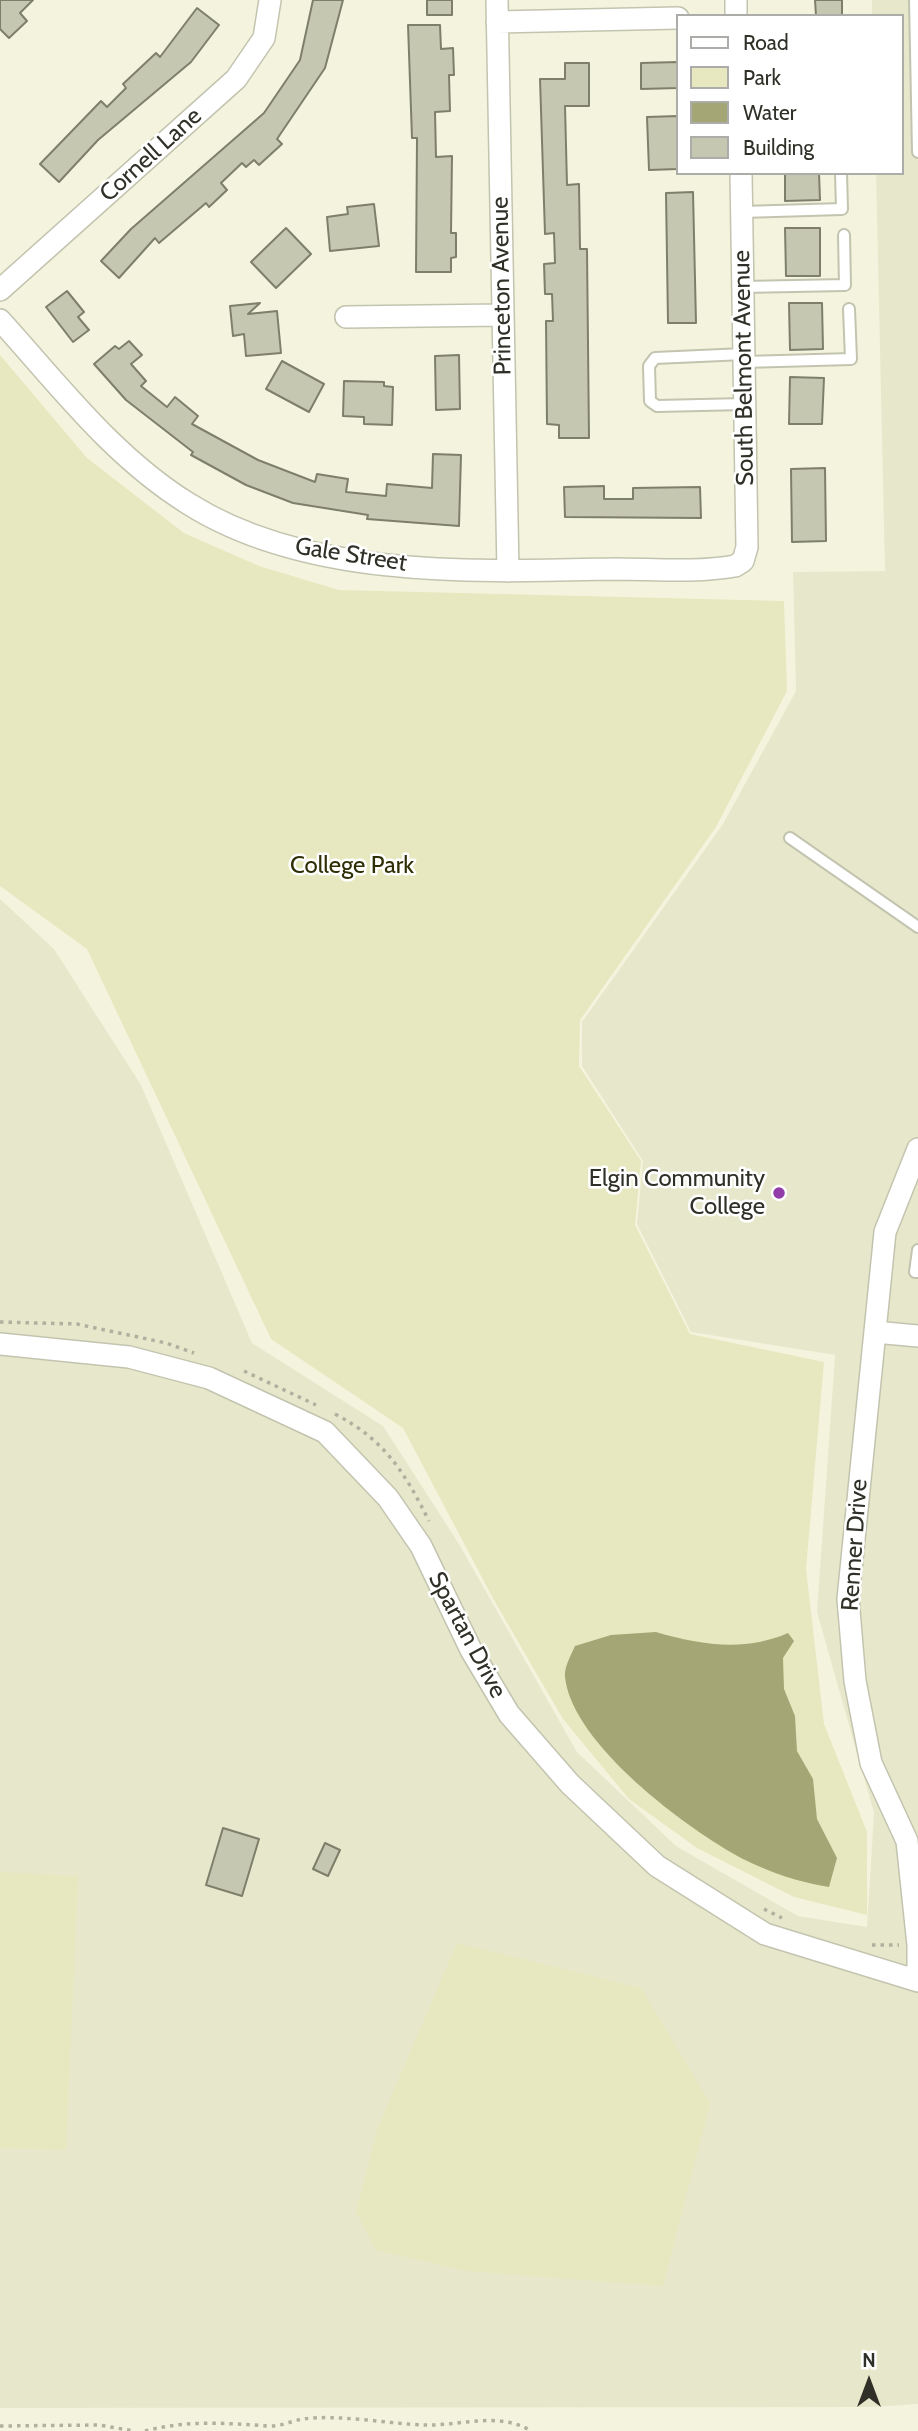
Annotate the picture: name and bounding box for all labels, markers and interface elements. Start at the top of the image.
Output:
legend [676,14,904,175]
text: Road [743,30,789,55]
text: Park [743,65,781,90]
text: Water [743,100,796,125]
street label: Cornell Lane [94,102,208,208]
text: Building [743,135,814,160]
street label: Princeton Avenue [486,196,518,376]
street label: South Belmont Avenue [728,250,760,486]
street label: Gale Street [293,532,409,578]
park label: College Park [290,852,414,880]
place label: Elgin Community College [589,1165,765,1221]
marker: Elgin Community College [771,1185,787,1201]
street label: Renner Drive [836,1478,874,1612]
street label: Spartan Drive [422,1567,512,1703]
north arrow [834,2347,904,2417]
text: N [862,2349,876,2372]

